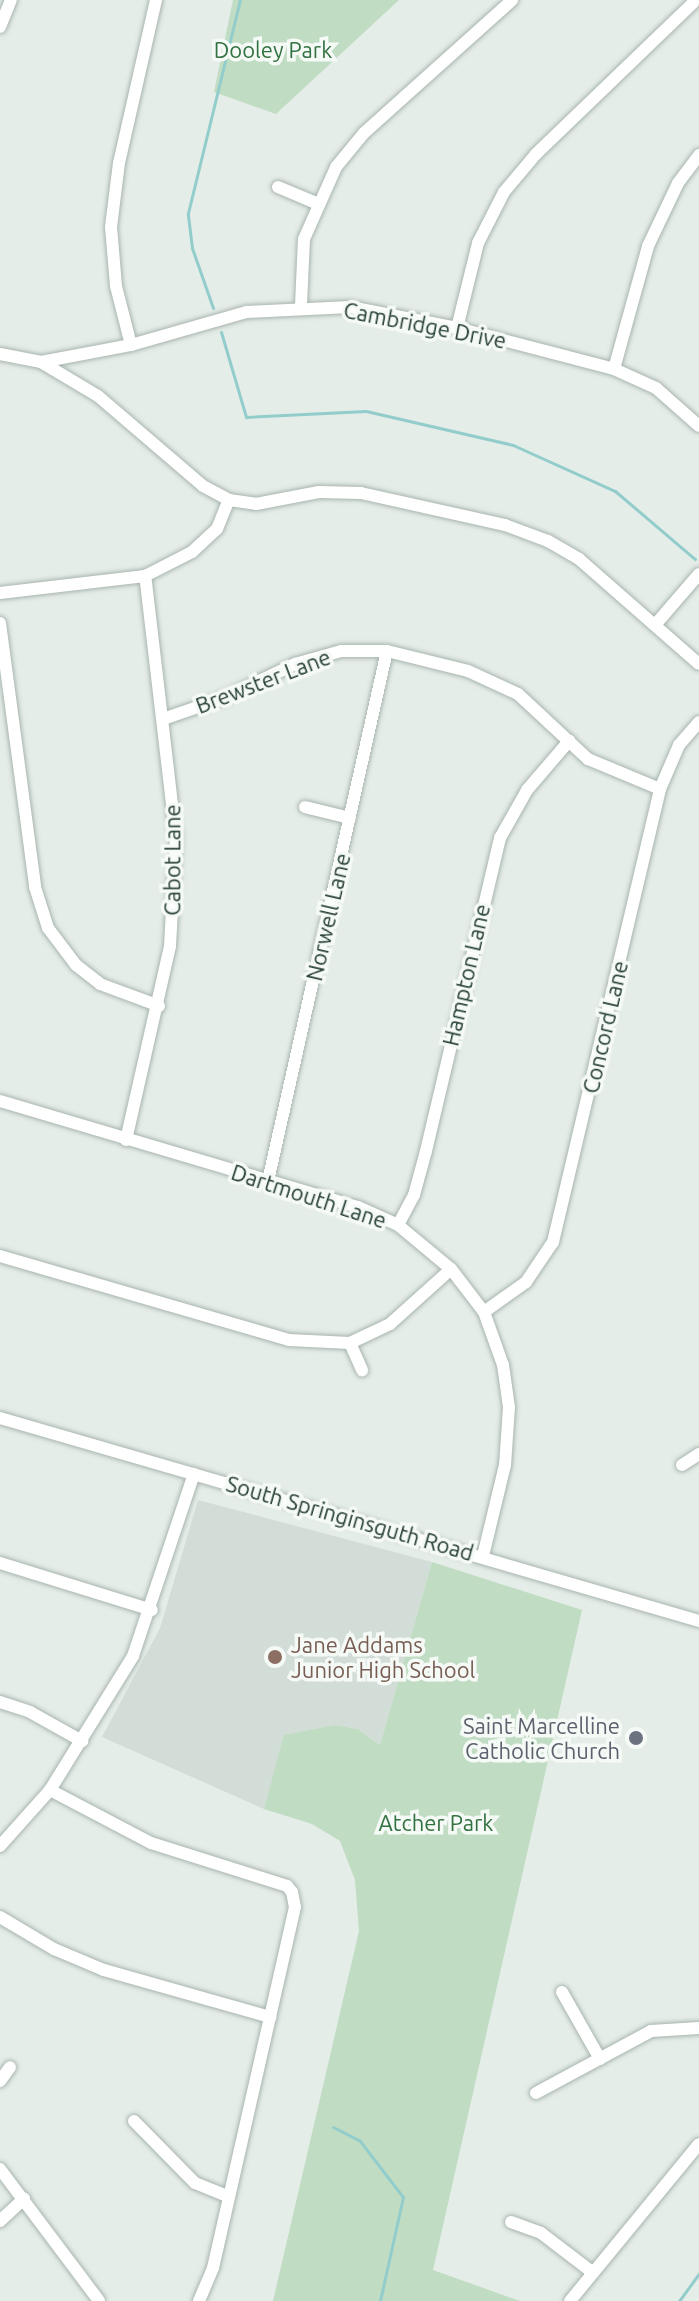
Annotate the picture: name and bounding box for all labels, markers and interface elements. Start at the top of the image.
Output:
park label: Dooley Park [214,37,332,63]
street label: Cambridge Drive [341,296,509,354]
street label: Brewster Lane [192,643,334,719]
street label: Cabot Lane [159,804,185,916]
street label: Norwell Lane [300,851,356,983]
street label: Hampton Lane [437,901,495,1049]
street label: Concord Lane [577,958,633,1096]
street label: Dartmouth Lane [228,1158,390,1234]
street label: South Springinsguth Road [223,1470,477,1566]
place label: Jane Addams Junior High School [291,1631,475,1682]
marker: Jane Addams Junior High School [266,1648,284,1666]
place label: Saint Marcelline Catholic Church [463,1712,620,1764]
marker: Saint Marcelline Catholic Church [627,1729,645,1747]
park label: Atcher Park [379,1810,493,1836]

